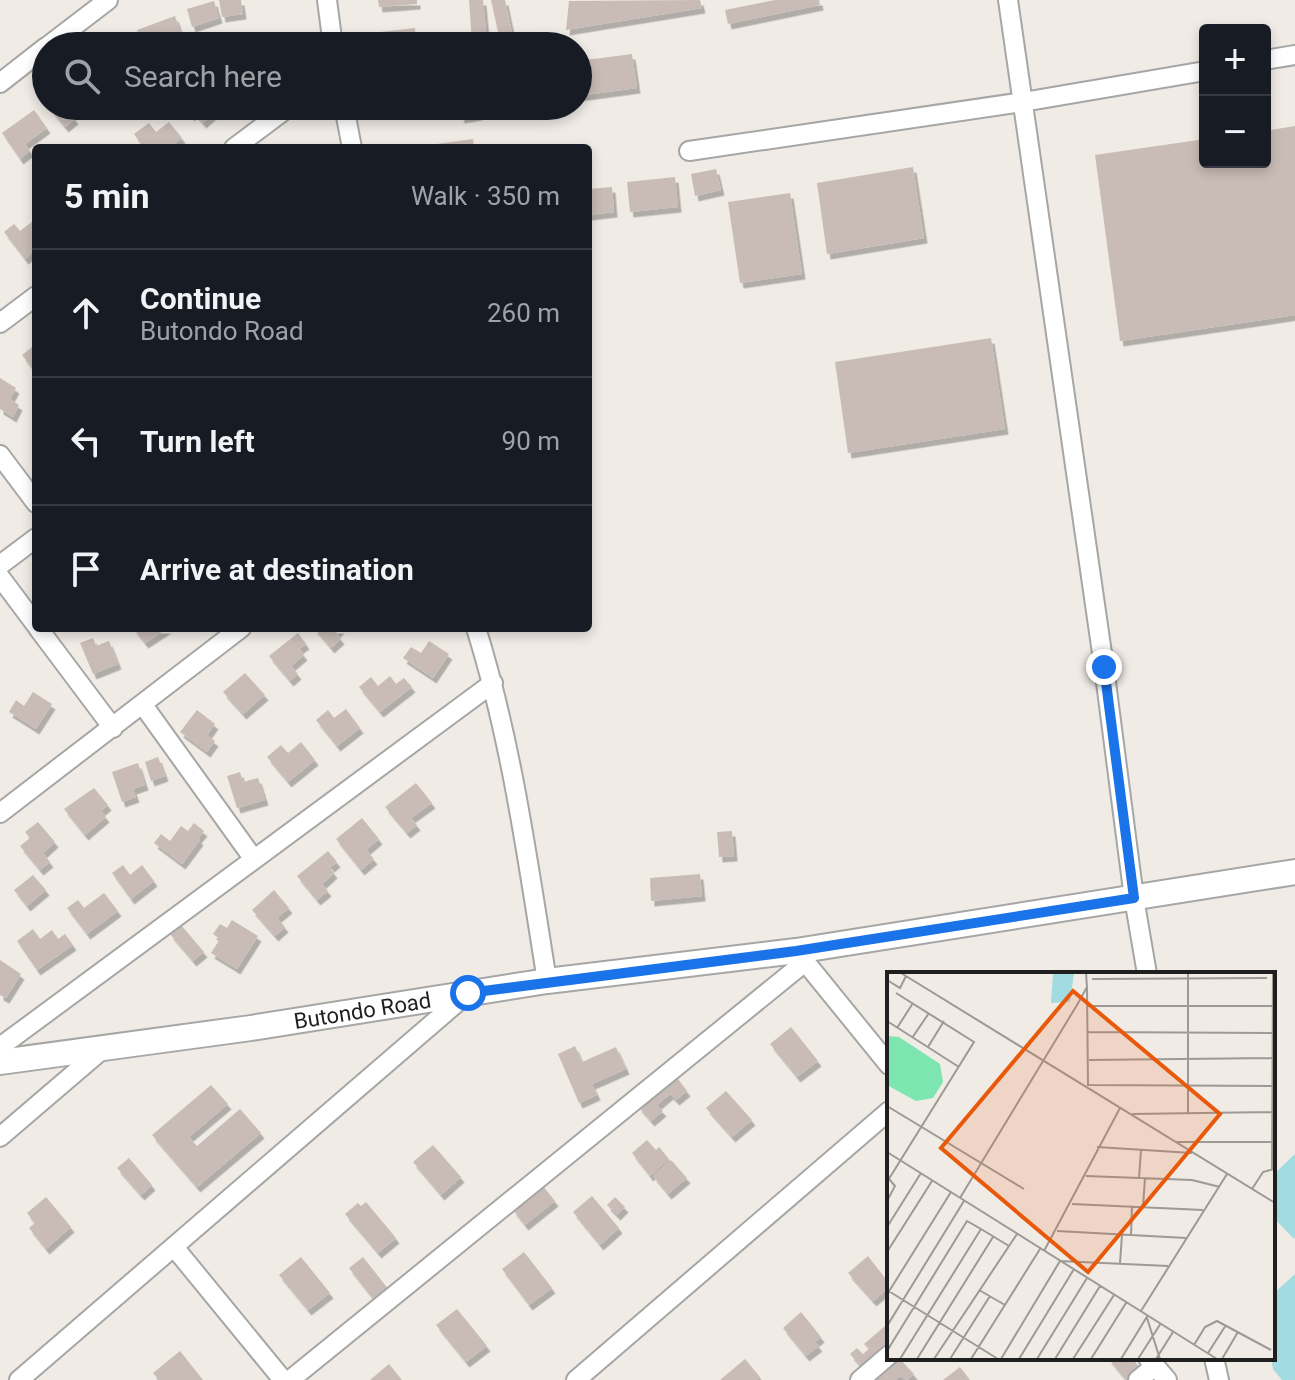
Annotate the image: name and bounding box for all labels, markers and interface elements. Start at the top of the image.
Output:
map controls [1199,24,1271,168]
button: + [1199,24,1271,96]
search box [32,32,592,120]
icon: search [60,54,104,98]
text: Search here [124,59,282,94]
button: − [1199,96,1271,168]
text: 5 min [64,176,149,216]
text: Walk · 350 m [411,181,560,211]
text: Continue [140,281,261,316]
icon: ahead [64,291,108,335]
text: 260 m [487,298,560,328]
text: Butondo Road [140,316,304,346]
icon: left [64,419,108,463]
text: Turn left [140,424,255,459]
text: 90 m [502,426,560,456]
icon: arrive [64,547,108,591]
text: Arrive at destination [140,552,414,587]
route end [1086,649,1122,685]
inset map [887,972,1275,1360]
route start [450,975,486,1011]
street label: Butondo Road [292,987,433,1034]

